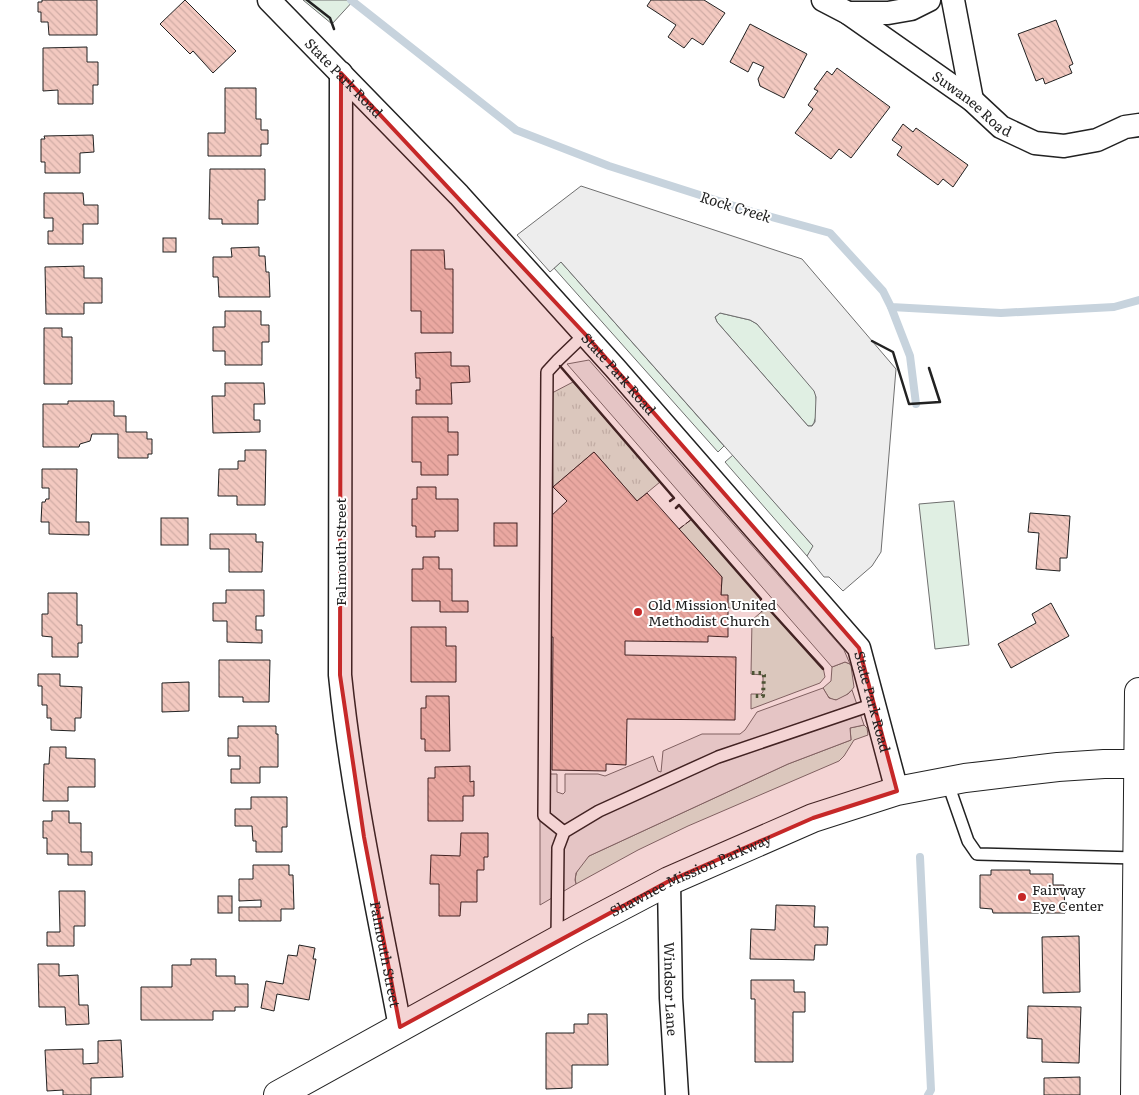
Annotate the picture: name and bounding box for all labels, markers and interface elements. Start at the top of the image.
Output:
street label: State Park Road [301,33,388,122]
street label: Suwanee Road [929,65,1016,141]
water label: Rock Creek [697,184,775,228]
street label: State Park Road [577,328,661,419]
street label: Falmouth Street [330,498,350,606]
place label: Old Mission United Methodist Church [648,594,777,630]
marker: Old Mission United Methodist Church [632,606,644,618]
street label: State Park Road [850,649,896,755]
street label: Shawnee Mission Parkway [606,827,775,921]
place label: Fairway Eye Center [1032,879,1104,915]
marker: Fairway Eye Center [1016,891,1028,903]
street label: Falmouth Street [366,899,406,1009]
street label: Windsor Lane [660,942,683,1037]

